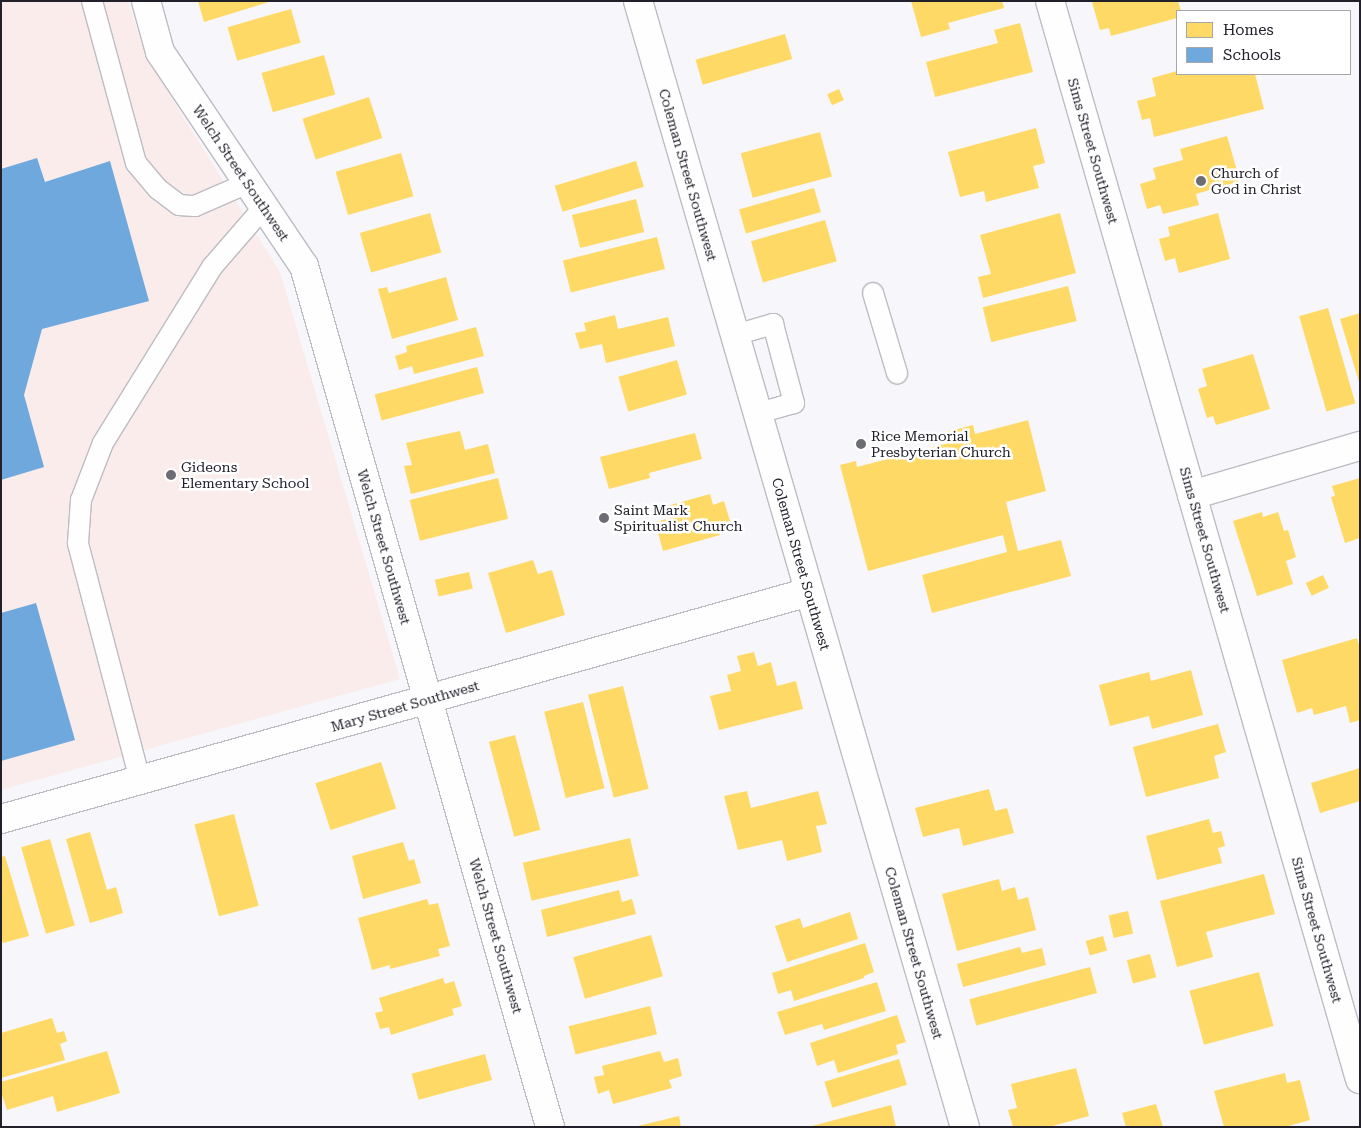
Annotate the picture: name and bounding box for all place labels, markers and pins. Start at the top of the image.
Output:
place label: Church of God in Christ [1211,165,1302,198]
marker: Church of God in Christ [1195,175,1207,187]
place label: Rice Memorial Presbyterian Church [871,428,1011,461]
marker: Rice Memorial Presbyterian Church [855,438,867,450]
place label: Gideons Elementary School [181,459,309,492]
marker: Gideons Elementary School [165,469,177,481]
place label: Saint Mark Spiritualist Church [614,502,743,534]
marker: Saint Mark Spiritualist Church [598,512,610,524]

